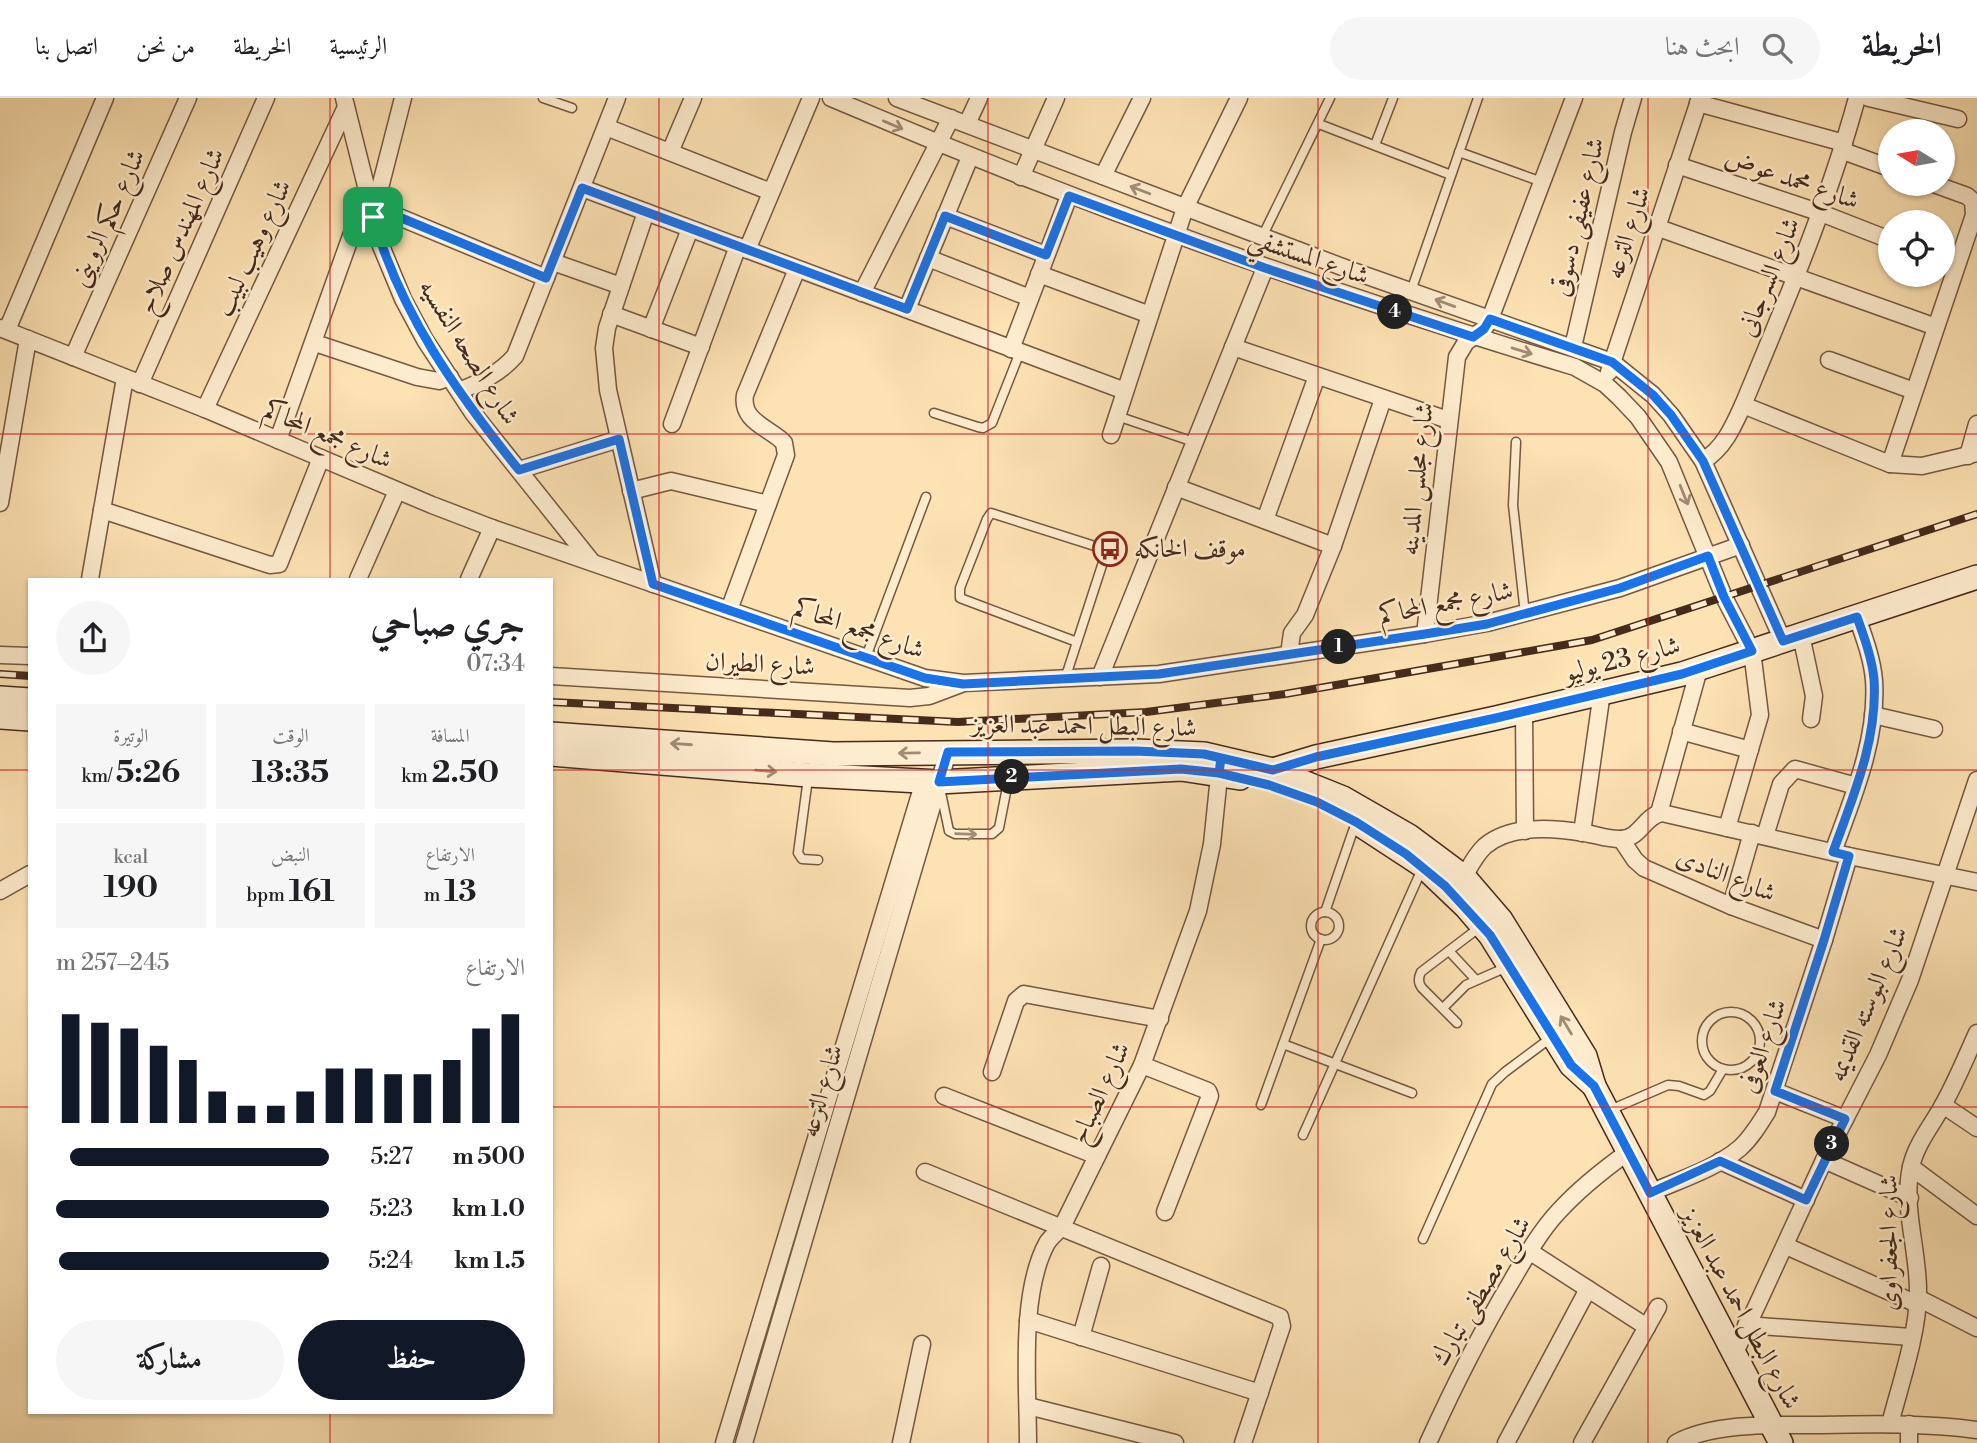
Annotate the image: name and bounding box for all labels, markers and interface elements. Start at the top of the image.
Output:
search box [1330,17,1820,80]
text: الخريطة [1862,26,1942,67]
icon: search [1758,29,1796,67]
text: ابحث هنا [1665,31,1740,63]
text: اتصل بنا [35,32,98,62]
text: من نحن [136,32,195,62]
text: الخريطة [233,32,292,62]
text: الرئيسية [330,32,387,62]
one-way arrow [882,119,904,132]
north arrow [1878,119,1955,196]
map controls [1878,119,1955,287]
street label: شارع عفيفى دسوقى [1544,135,1617,301]
street label: شارع محمد عوض [1719,141,1863,222]
street label: شارع المهندس صلاح [130,143,238,322]
street label: شارع حكم الروينى [63,144,160,295]
street label: شارع وهيب لبيب [207,174,303,324]
one-way arrow [1130,183,1151,196]
street label: شارع الترعه [1598,183,1663,285]
pin [343,187,403,247]
icon: arrive [354,198,392,236]
button: locate [1878,210,1955,287]
street label: شارع السرجانى [1731,213,1812,343]
street label: شارع المستشفي [1242,222,1373,301]
street label: شارع الصحه النفسيه [407,273,527,433]
pin: 4 [1378,294,1412,330]
one-way arrow [1435,296,1457,308]
text: 4 [1388,299,1401,323]
one-way arrow [1511,346,1533,359]
street label: شارع مجمع المحاكم [256,394,397,483]
street label: شارع مجلس المدينه [1393,401,1446,558]
one-way arrow [1678,484,1691,506]
bus stop icon: موقف الخانكه [1091,530,1129,568]
place label: موقف الخانكه [1134,533,1246,565]
street label: شارع مجمع المحاكم [1376,574,1517,639]
street label: شارع مجمع المحاكم [787,592,929,673]
text: جري صباحي [371,600,525,647]
button: share [56,601,130,675]
street label: شارع 23 يوليو [1558,629,1685,694]
pin: 1 [1322,630,1356,664]
text: 1 [1334,634,1343,658]
street label: شارع الطيران [704,645,816,688]
text: 07:34 [466,650,525,678]
street label: شارع البطل احمد عبد العزيز [968,708,1197,749]
text: الوتيرة [113,724,148,748]
text: الوقت [272,724,309,748]
text: المسافة [431,724,470,748]
one-way arrow [671,737,693,750]
one-way arrow [897,746,920,760]
text: 5:26 [116,754,180,792]
text: 13:35 [252,754,329,792]
text: 2.50 [432,754,499,792]
pin: 2 [995,760,1030,794]
text: /km [82,764,116,788]
text: km [401,764,432,788]
text: 2 [1006,764,1017,788]
one-way arrow [754,765,777,778]
one-way arrow [955,827,978,841]
street label: شارع النادى [1670,841,1780,914]
text: النبض [271,843,310,867]
text: الارتفاع [426,843,475,867]
text: kcal [114,845,148,869]
text: 190 [104,869,158,907]
text: 161 [289,873,335,911]
text: 13 [444,873,477,911]
text: bpm [246,883,289,907]
text: m [424,883,444,907]
street label: شارع البوسته القديمه [1821,921,1920,1089]
text: 245–257 m [56,949,170,977]
text: الارتفاع [465,954,525,982]
street label: شارع العوفى [1732,995,1799,1099]
one-way arrow [1558,1016,1573,1035]
street label: شارع الصباح [1062,1037,1144,1152]
street label: شارع الترعه [794,1041,855,1142]
pin: 3 [1814,1126,1850,1162]
text: 3 [1826,1131,1837,1155]
text: 5:27 [371,1143,413,1171]
text: 500 m [453,1143,525,1171]
street label: شارع الجعفراوى [1873,1175,1910,1311]
text: 5:23 [369,1195,413,1223]
text: 1.0 km [452,1195,525,1223]
street label: شارع البطل احمد عبد العزيز [1668,1198,1808,1417]
street label: شارع مصطفى تبارك [1424,1211,1542,1374]
text: 5:24 [368,1247,413,1275]
text: 1.5 km [454,1247,525,1275]
button: مشاركة [56,1320,284,1400]
button: حفظ [298,1320,525,1400]

